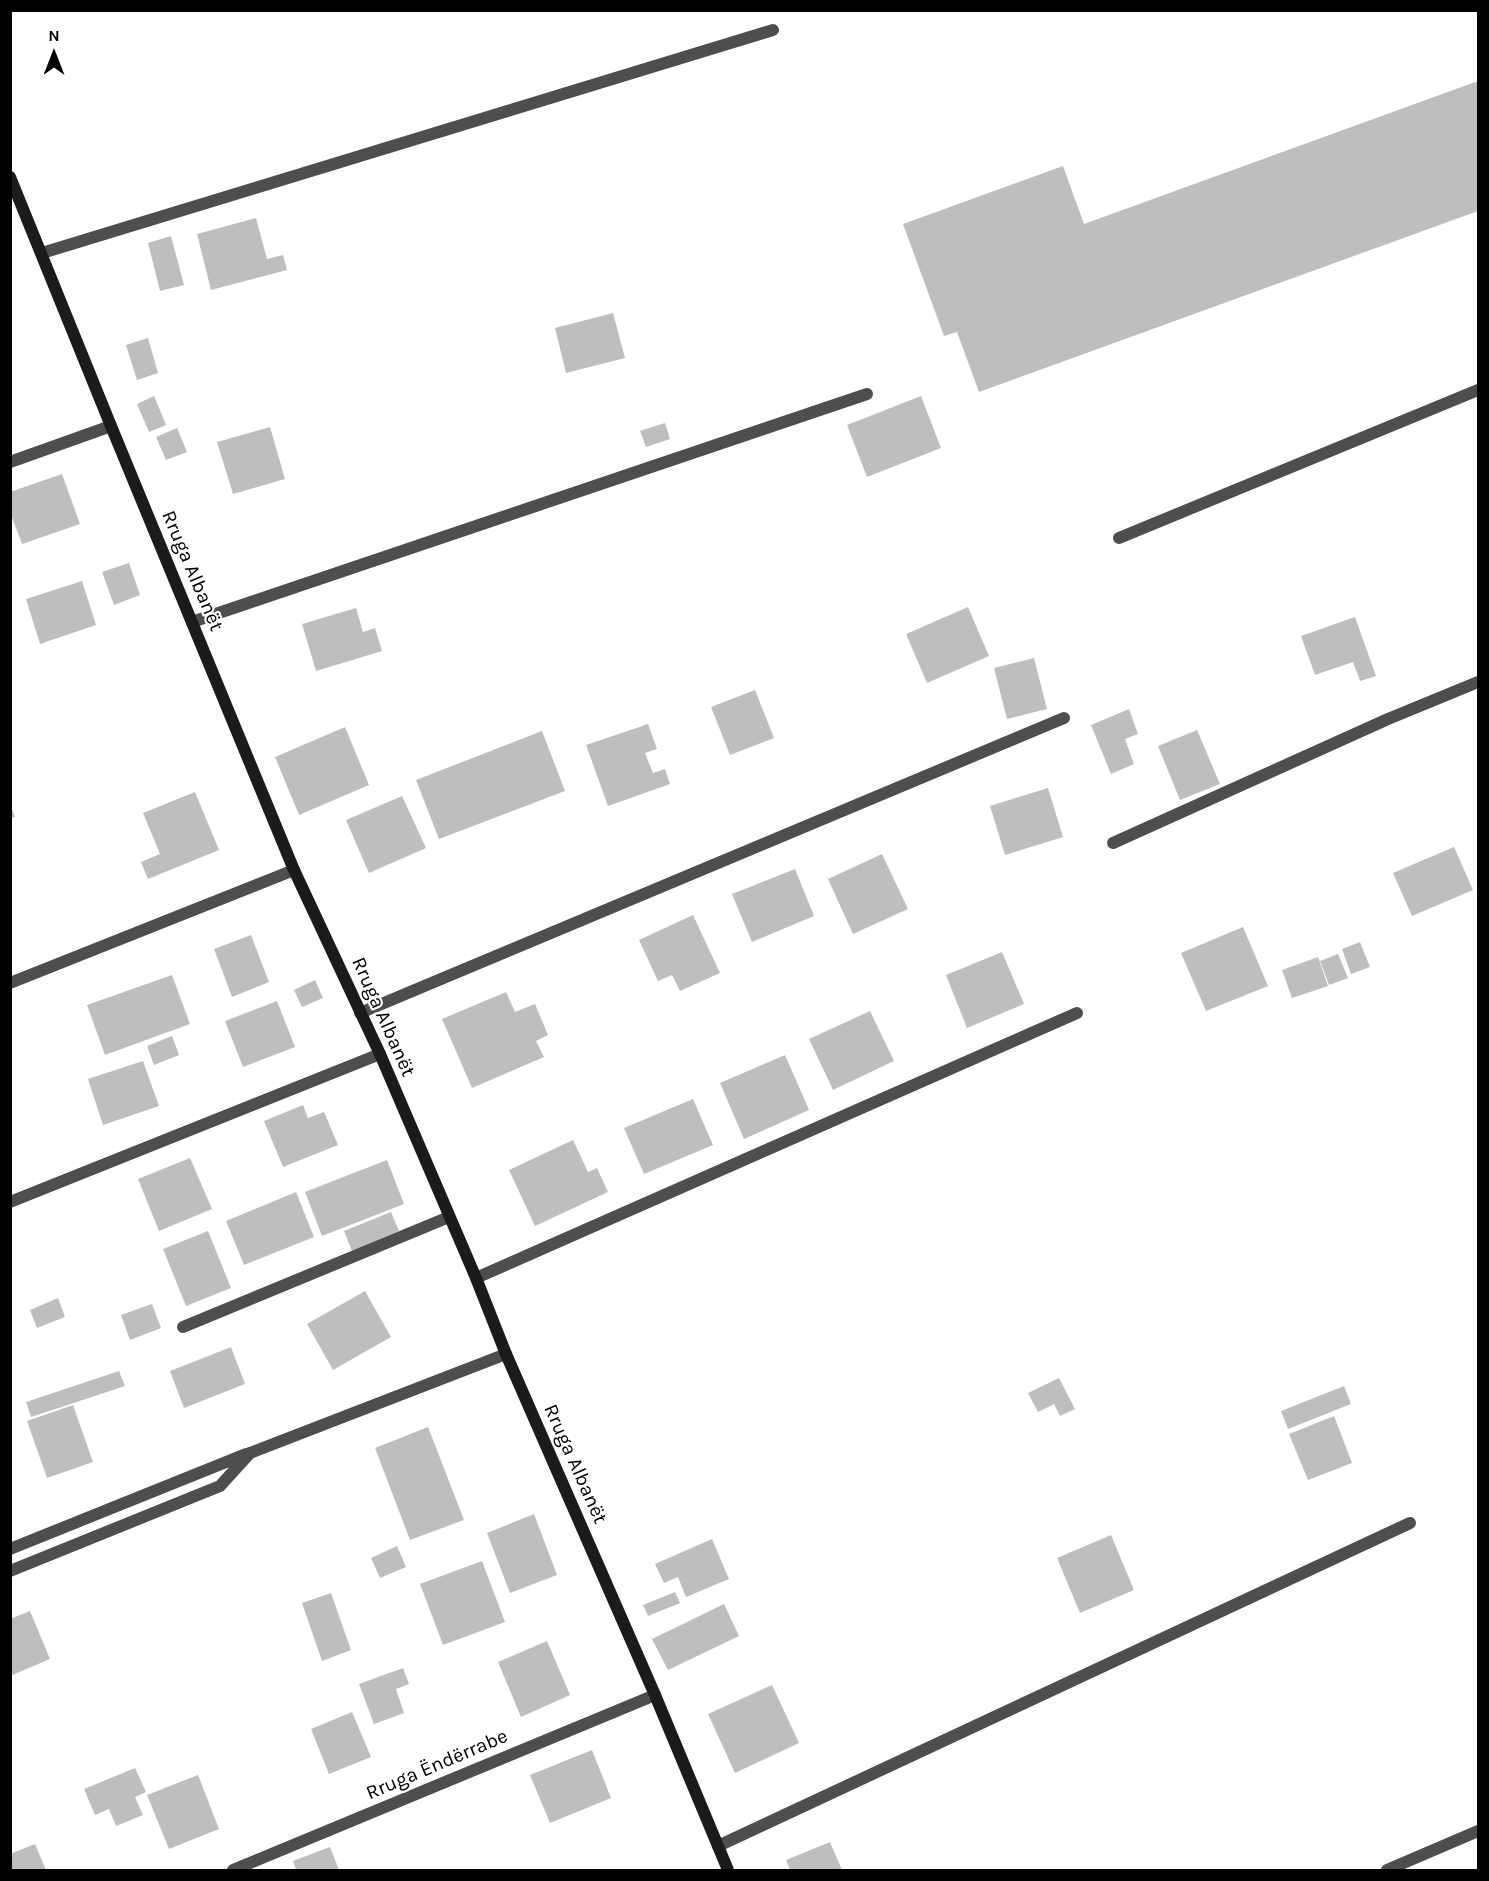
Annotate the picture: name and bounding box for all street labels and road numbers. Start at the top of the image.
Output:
street label: Rruga Albanët [156,507,228,635]
street label: Rruga Albanët [346,953,420,1081]
street label: Rruga Albanët [538,1400,612,1528]
street label: Rruga Ëndërrabe [363,1724,511,1806]

